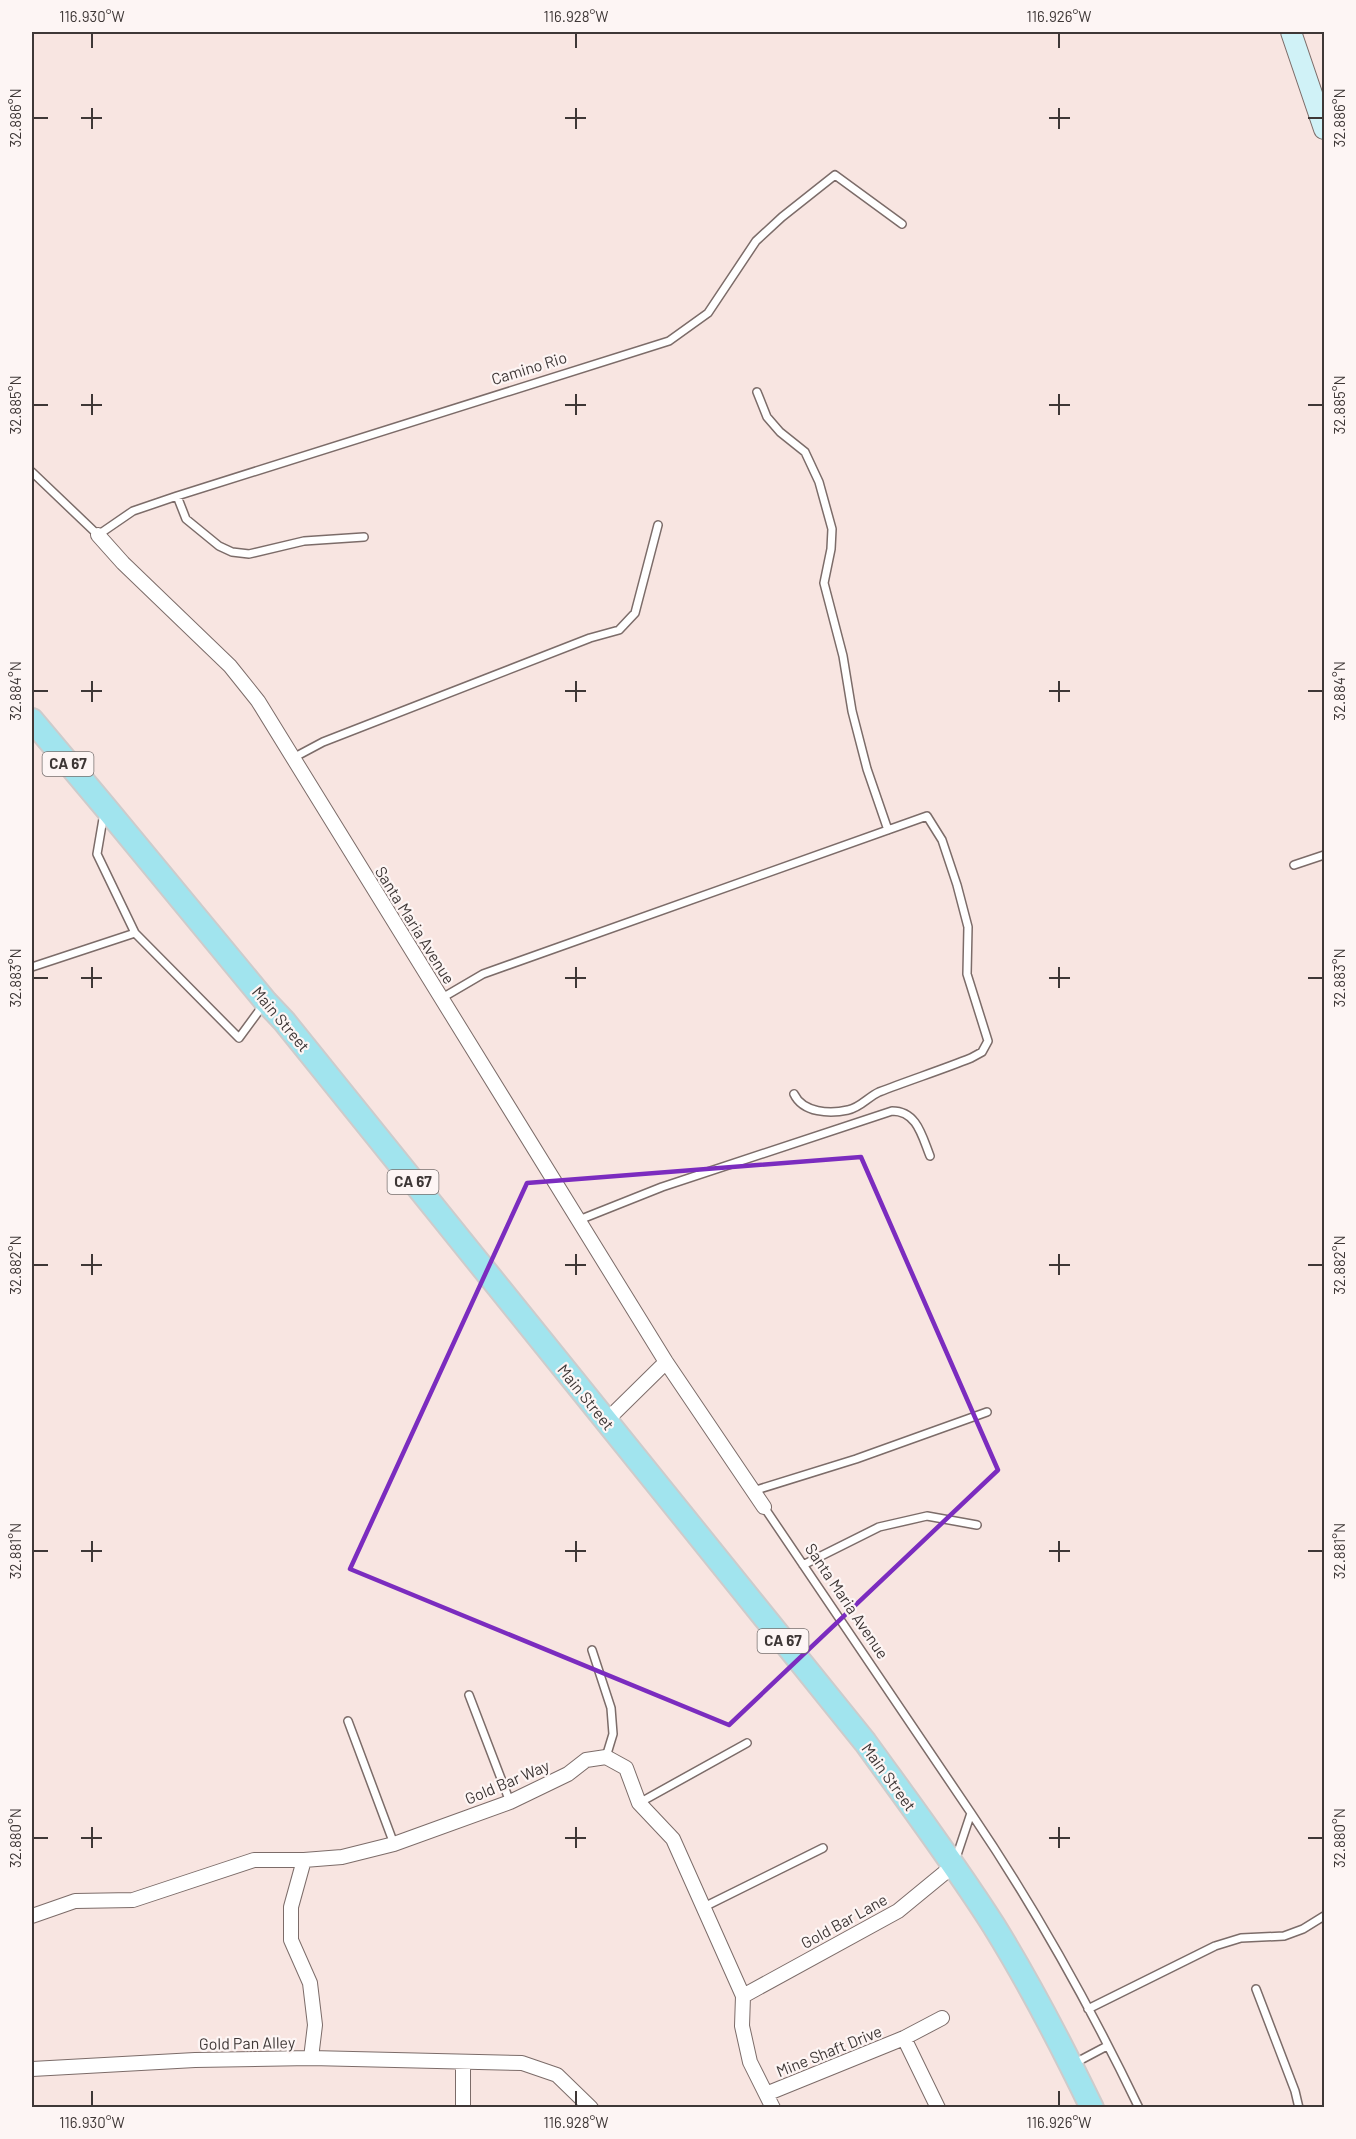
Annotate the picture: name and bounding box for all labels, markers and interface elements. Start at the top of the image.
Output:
text: 116.930°W [59,7,125,25]
text: 116.928°W [544,7,609,25]
text: 116.926°W [1027,7,1091,25]
text: 32.886°N [6,88,24,148]
text: 32.886°N [1330,88,1348,148]
street label: Camino Rio [489,347,569,388]
text: 32.885°N [6,375,24,435]
text: 32.885°N [1330,375,1348,435]
text: 32.884°N [6,661,24,721]
text: 32.884°N [1330,661,1348,721]
road number: CA 67 [42,752,94,776]
street label: Santa Maria Avenue [372,862,459,987]
text: 32.883°N [6,948,24,1008]
text: 32.883°N [1330,948,1348,1008]
street label: Main Street [249,982,314,1055]
road number: CA 67 [388,1170,438,1194]
text: 32.882°N [6,1235,24,1295]
text: 32.882°N [1330,1235,1348,1295]
street label: Main Street [554,1360,619,1433]
text: 32.881°N [6,1523,24,1579]
text: 32.881°N [1330,1523,1348,1579]
street label: Santa Maria Avenue [802,1539,893,1662]
road number: CA 67 [758,1629,808,1653]
street label: Main Street [858,1739,920,1814]
street label: Gold Bar Way [462,1755,553,1808]
text: 32.880°N [6,1808,24,1868]
text: 32.880°N [1330,1808,1348,1868]
street label: Gold Bar Lane [797,1889,890,1952]
street label: Mine Shaft Drive [773,2021,884,2080]
street label: Gold Pan Alley [199,2032,296,2053]
text: 116.930°W [59,2113,125,2131]
text: 116.928°W [544,2113,609,2131]
text: 116.926°W [1027,2113,1091,2131]

